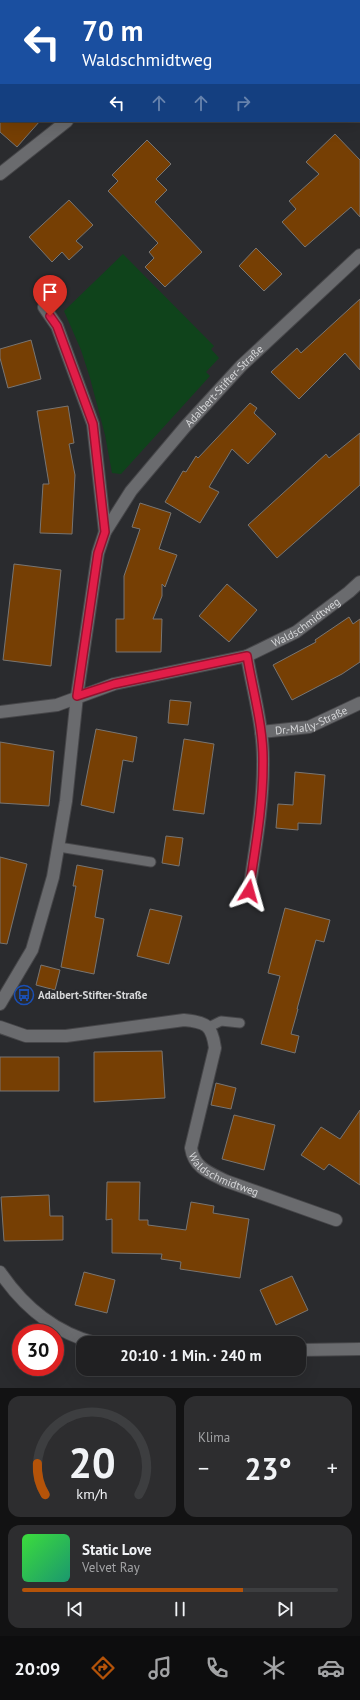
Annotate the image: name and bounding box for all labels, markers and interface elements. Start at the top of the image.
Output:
text: 70 m [82,12,143,49]
icon: left [16,16,68,68]
text: Waldschmidtweg [82,48,212,71]
icon: left [106,92,128,114]
icon: ahead [148,92,170,114]
icon: ahead [190,92,212,114]
icon: right [232,92,254,114]
pin [33,275,67,316]
icon: arrive [39,281,61,303]
street label: Adalbert-Stifter-Straße [182,342,266,430]
street label: Waldschmidtweg [269,594,343,650]
street label: Dr.-Mally-Straße [274,703,350,738]
position arrow [228,870,270,912]
bus stop icon: Adalbert-Stifter-Straße [13,984,35,1006]
place label: Adalbert-Stifter-Straße [38,988,148,1002]
street label: Waldschmidtweg [185,1150,261,1199]
speed limit sign: 30 [12,1324,64,1376]
text: 20:10 · 1 Min. · 240 m [120,1346,262,1365]
text: Klima [198,1429,230,1446]
text: 20 [68,1435,116,1488]
text: 23° [244,1449,292,1488]
text: − [198,1454,209,1482]
text: + [327,1454,338,1482]
text: km/h [76,1483,108,1502]
text: Static Love [82,1540,152,1559]
text: Velvet Ray [82,1559,140,1576]
icon: previous [64,1598,86,1620]
icon: pause [169,1598,191,1620]
icon: next [274,1598,296,1620]
icon: directions [89,1654,117,1682]
icon: music [146,1654,174,1682]
icon: phone [203,1654,231,1682]
icon: climate [260,1654,288,1682]
icon: car [317,1654,345,1682]
text: 20:09 [15,1657,60,1680]

